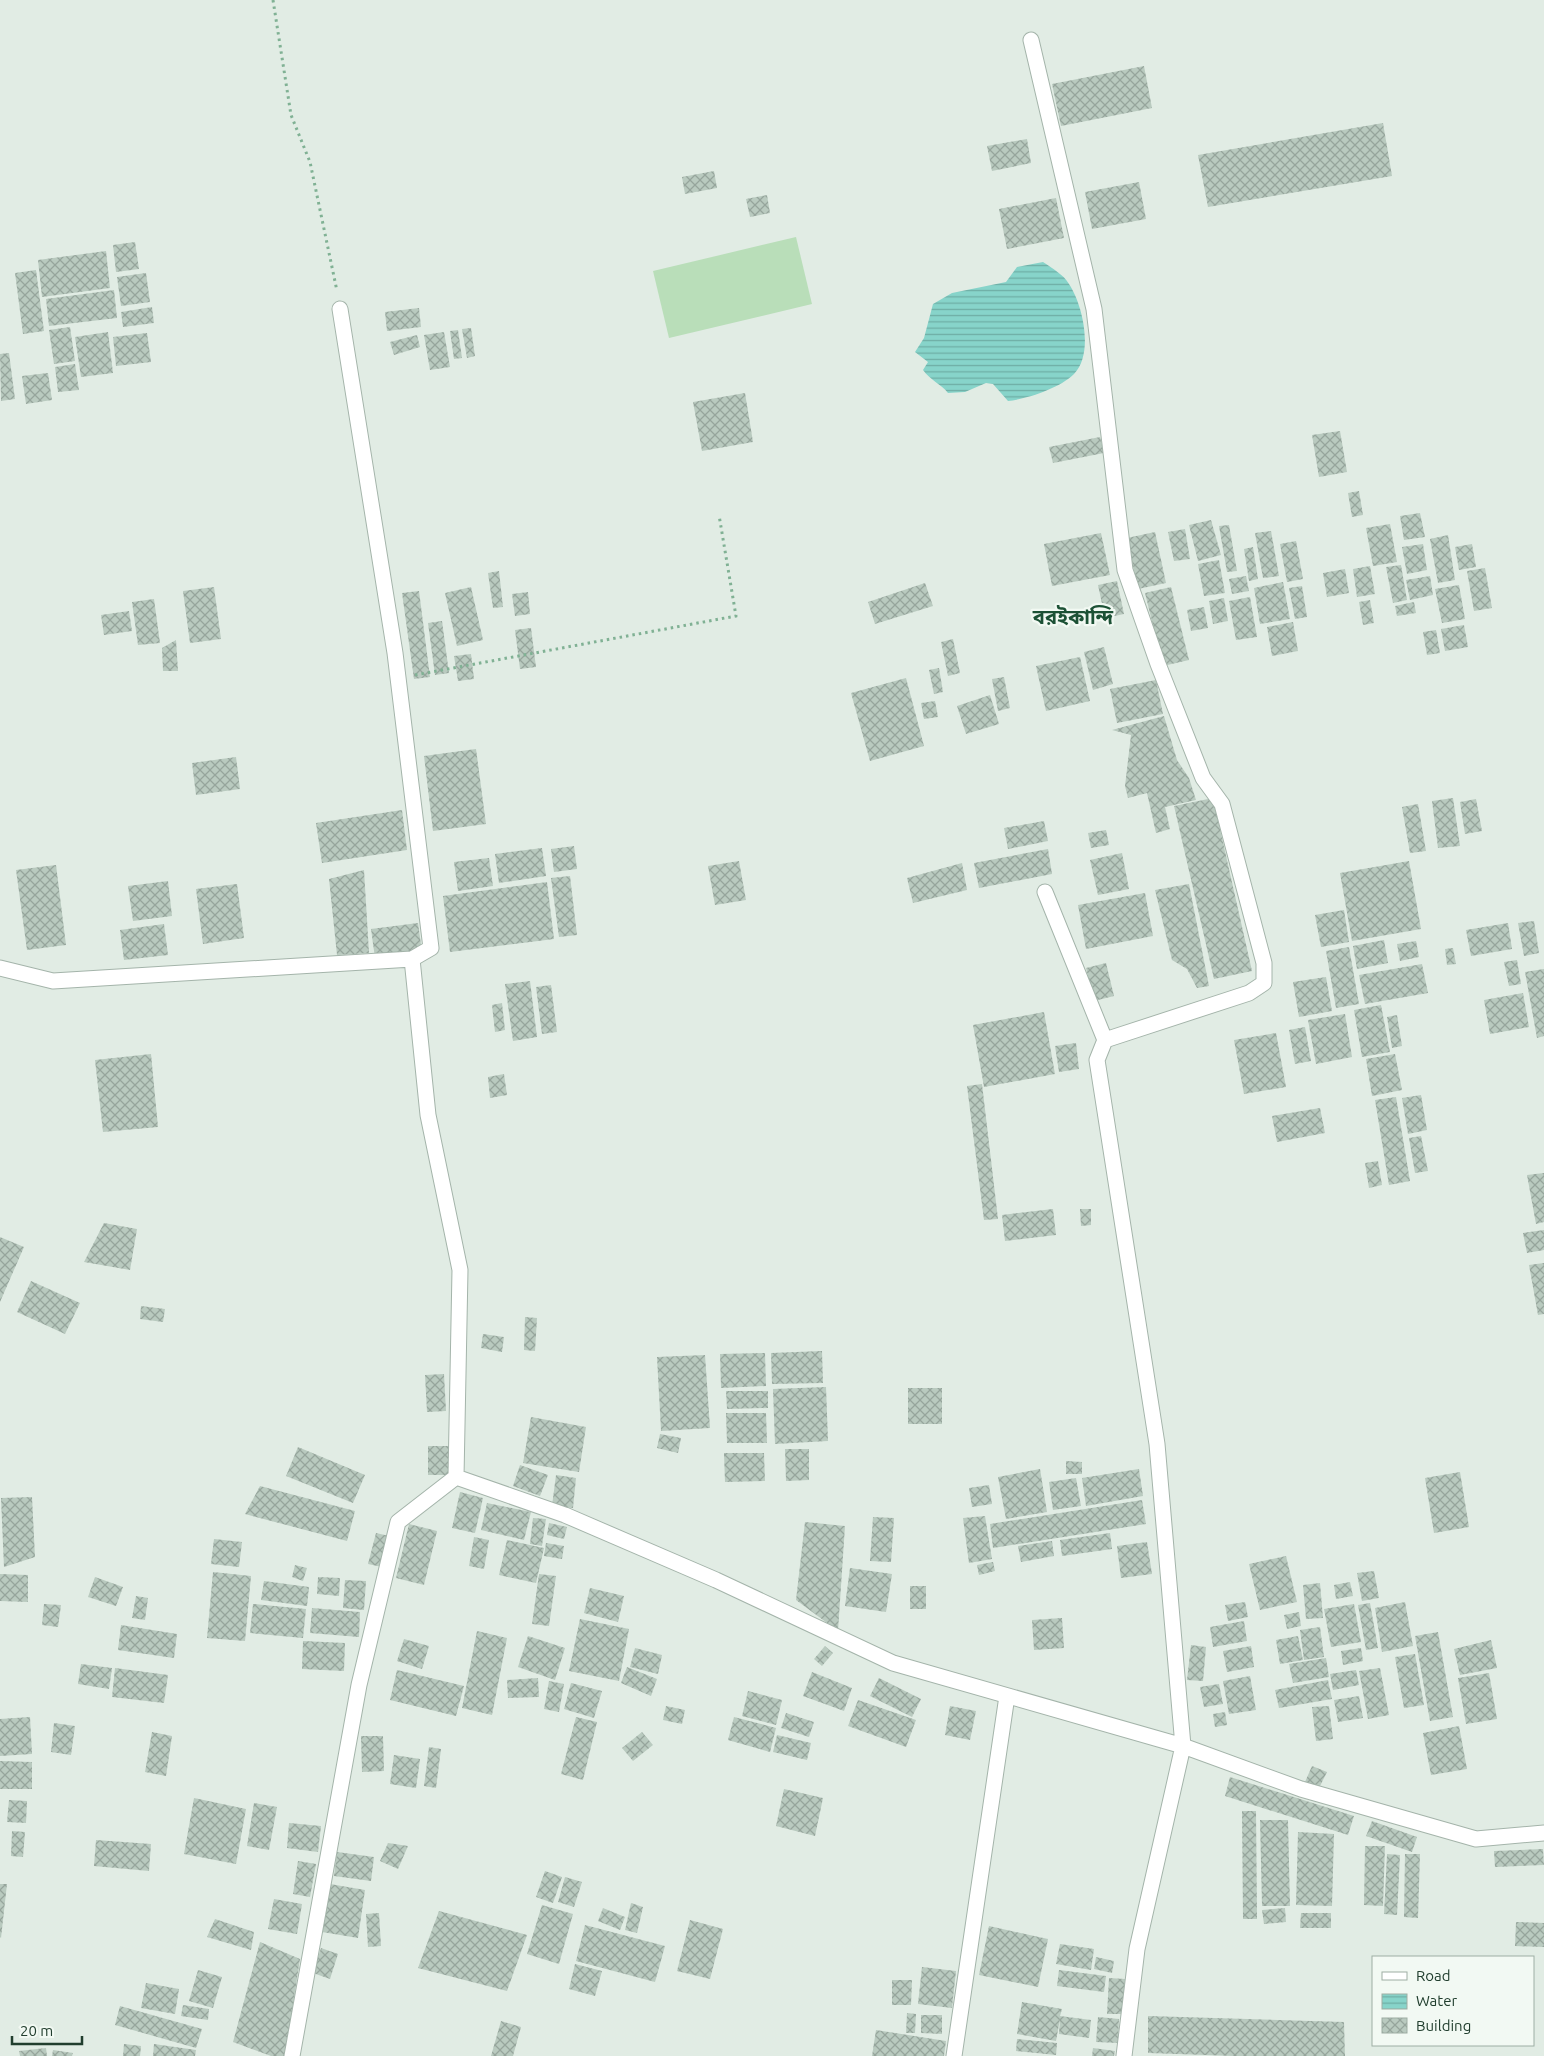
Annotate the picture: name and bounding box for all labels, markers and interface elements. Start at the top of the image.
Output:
district label: বরইকান্দি [1032,605,1114,628]
legend [1372,1956,1534,2046]
text: Road [1416,1967,1451,1984]
text: Water [1416,1992,1457,2009]
scale bar [12,2014,82,2046]
text: Building [1416,2017,1471,2034]
text: 20 m [20,2022,53,2039]

